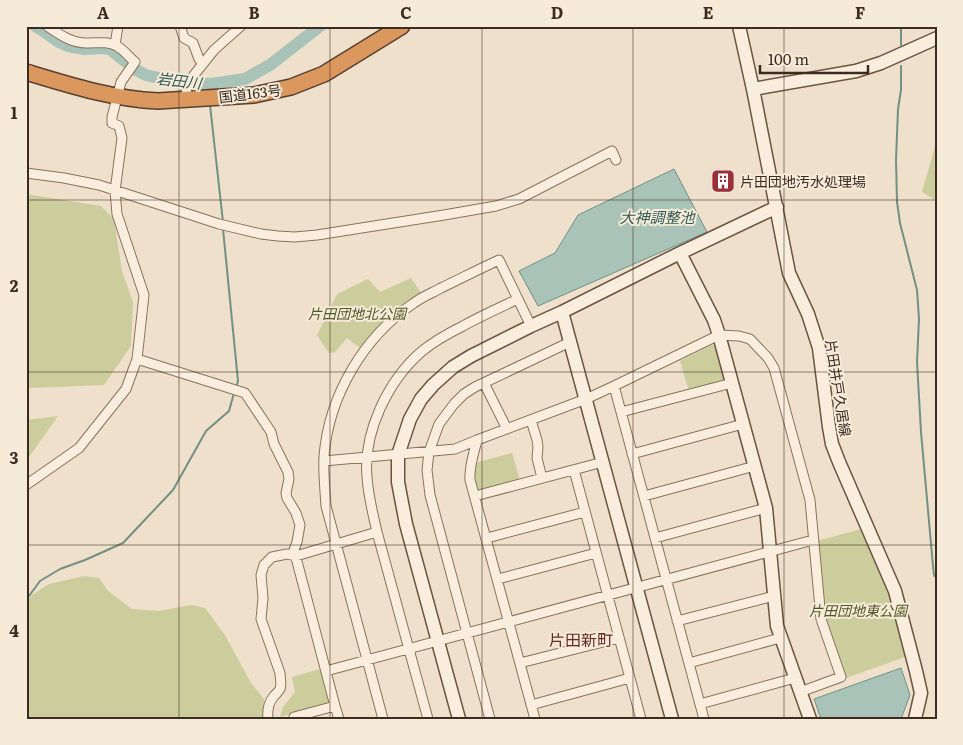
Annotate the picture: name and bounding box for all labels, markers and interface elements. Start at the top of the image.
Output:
text: A [97,0,109,24]
text: B [248,0,260,24]
text: C [400,0,412,24]
text: D [551,0,563,24]
text: E [703,0,714,24]
text: F [855,0,865,24]
scale bar [760,42,868,74]
text: 100 m [768,47,809,70]
water label: 岩田川 [155,66,205,94]
street label: 国道163号 [218,79,282,107]
text: 1 [11,100,18,124]
building icon: 片田団地汚水処理場 [710,168,736,194]
place label: 片田団地汚水処理場 [740,171,866,191]
water label: 大神調整池 [619,205,696,228]
text: 2 [10,273,19,297]
park label: 片田団地北公園 [308,303,408,323]
street label: 片田井戸久居線 [821,338,857,438]
text: 3 [10,445,19,469]
park label: 片田団地東公園 [809,600,909,620]
text: 4 [9,618,19,642]
district label: 片田新町 [549,627,613,651]

